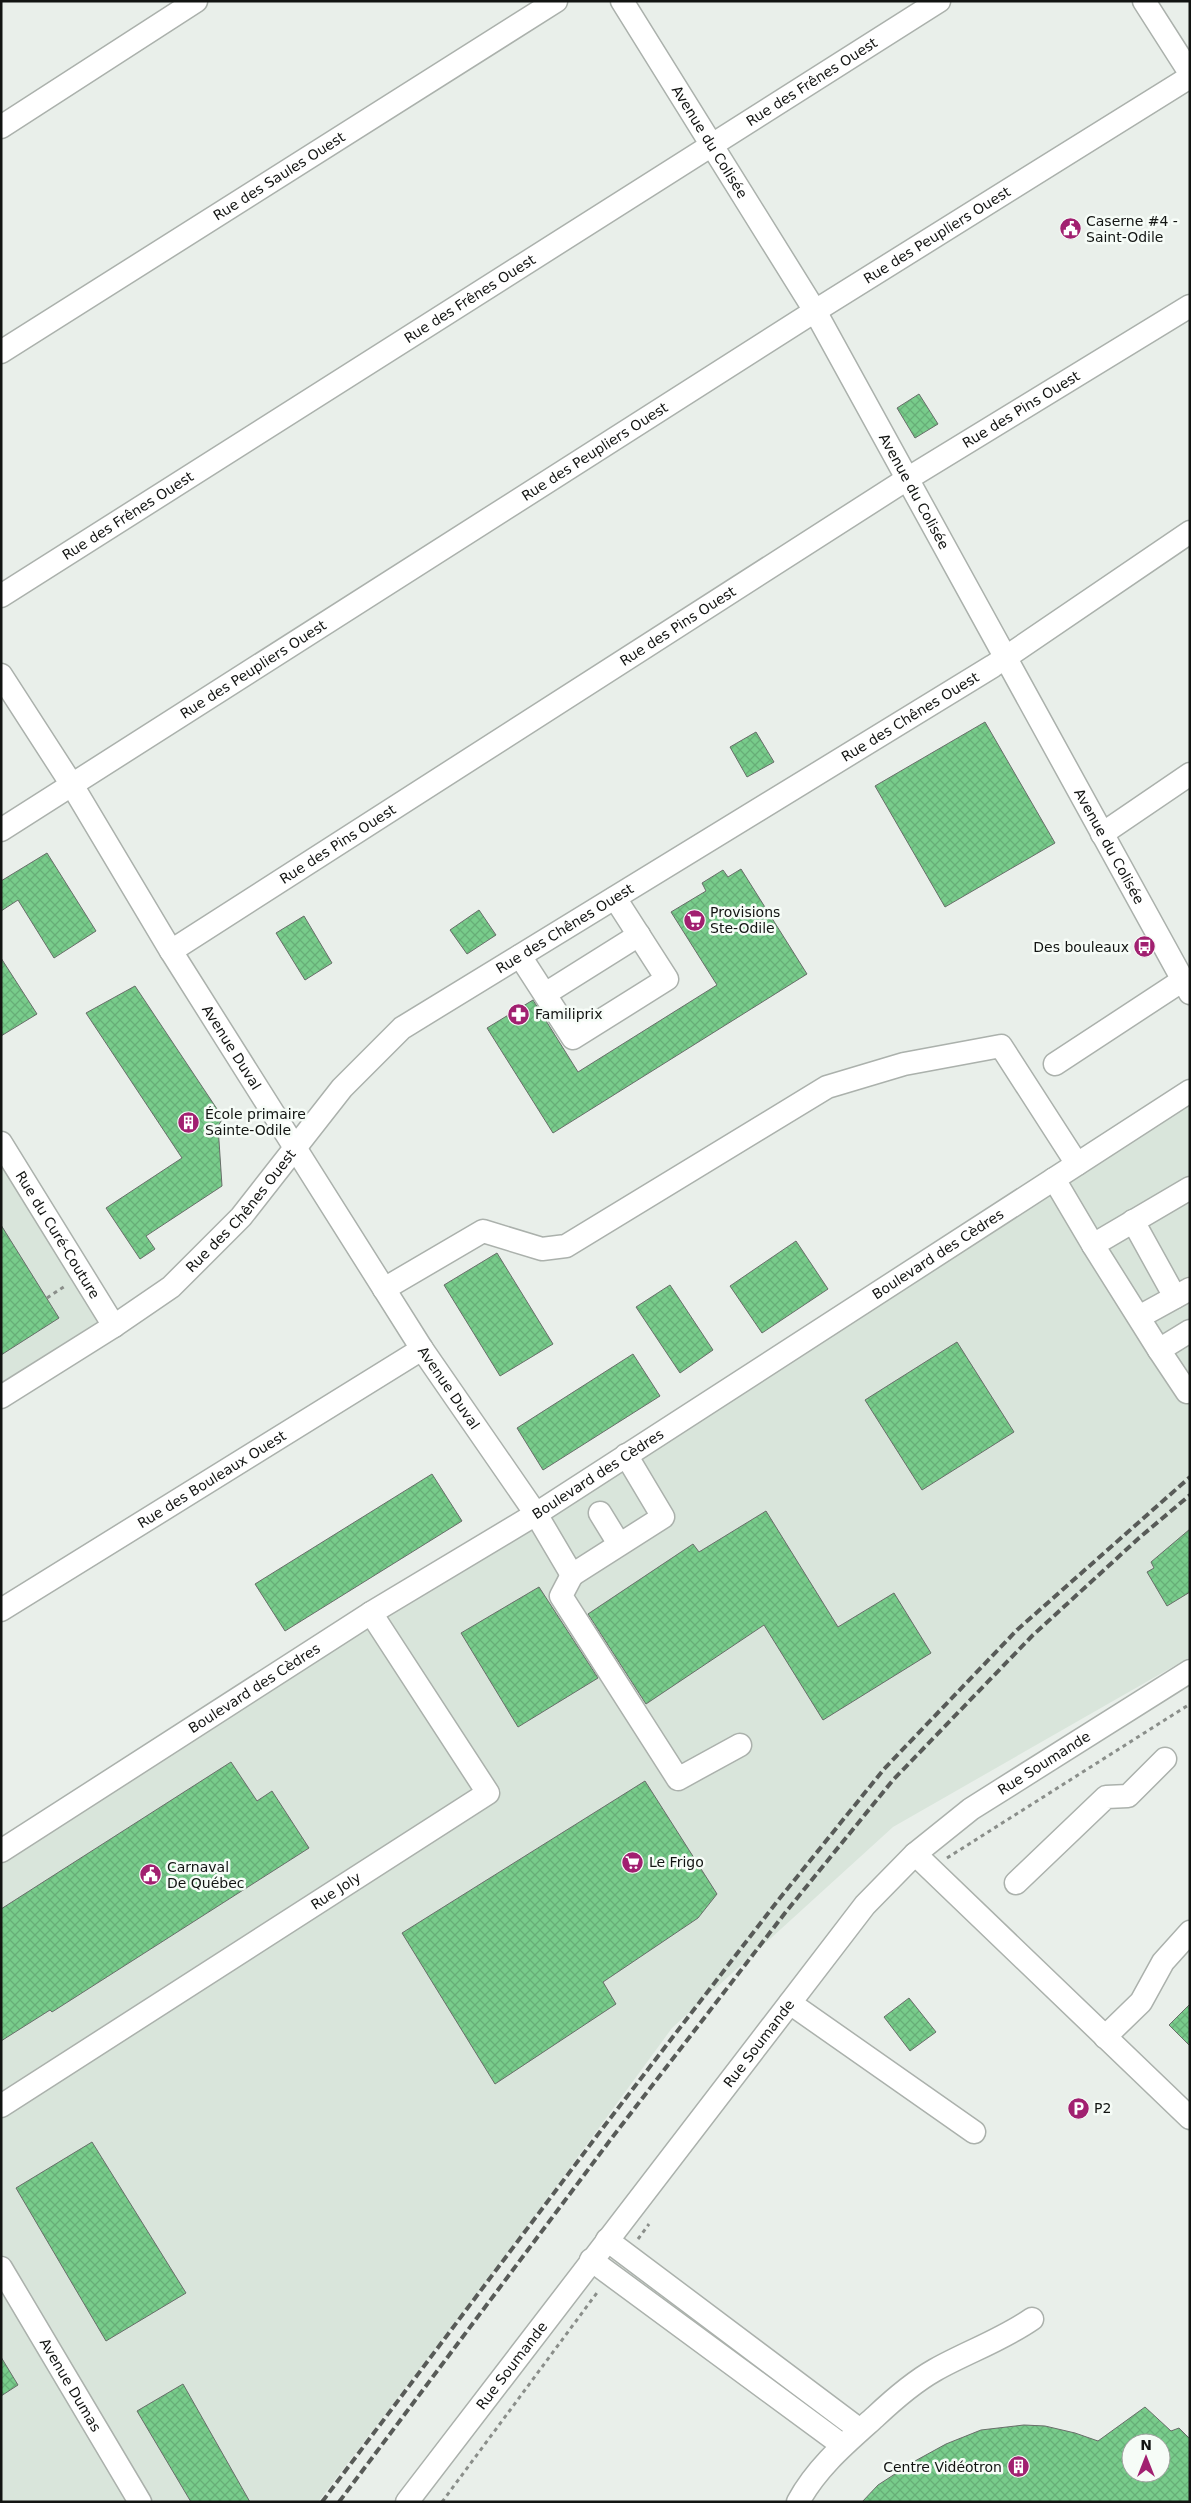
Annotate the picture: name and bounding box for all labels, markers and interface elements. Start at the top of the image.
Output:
street label: Rue des Frênes Ouest [743,34,881,129]
street label: Avenue du Colisée [669,83,751,201]
street label: Rue des Saules Ouest [210,128,348,224]
street label: Rue des Peupliers Ouest [861,183,1014,287]
place label: Caserne #4 - Saint-Odile [1086,213,1178,245]
public building icon: Caserne #4 - Saint-Odile [1058,217,1082,241]
street label: Rue des Frênes Ouest [401,251,539,346]
street label: Rue des Pins Ouest [960,367,1083,451]
street label: Rue des Peupliers Ouest [519,399,671,504]
street label: Avenue du Colisée [876,431,952,552]
street label: Rue des Frênes Ouest [59,468,197,563]
street label: Rue des Pins Ouest [617,583,739,669]
street label: Rue des Peupliers Ouest [177,617,329,722]
street label: Rue des Chênes Ouest [838,668,982,765]
street label: Avenue du Colisée [1071,786,1147,907]
street label: Rue des Pins Ouest [277,801,399,887]
street label: Rue des Chênes Ouest [493,880,637,976]
place label: Provisions Ste-Odile [710,904,780,936]
supermarket icon: Provisions Ste-Odile [682,908,706,932]
bus stop icon: Des bouleaux [1133,935,1157,959]
place label: Des bouleaux [1033,939,1129,955]
street label: Avenue Duval [199,1002,264,1093]
pharmacy icon: Familiprix [507,1002,531,1026]
place label: Familiprix [535,1006,602,1022]
place label: École primaire Sainte-Odile [205,1106,306,1138]
building icon: École primaire Sainte-Odile [177,1110,201,1134]
street label: Rue des Chênes Ouest [183,1146,299,1275]
street label: Rue du Curé-Couture [12,1168,103,1302]
street label: Boulevard des Cèdres [869,1206,1007,1302]
street label: Avenue Duval [415,1343,483,1432]
street label: Boulevard des Cèdres [529,1426,667,1522]
street label: Rue des Bouleaux Ouest [135,1427,289,1531]
street label: Boulevard des Cèdres [185,1640,323,1736]
street label: Rue Soumande [995,1728,1093,1798]
supermarket icon: Le Frigo [621,1850,645,1874]
place label: Le Frigo [649,1854,704,1870]
place label: Carnaval De Québec [167,1859,245,1891]
public building icon: Carnaval De Québec [139,1863,163,1887]
street label: Rue Joly [308,1869,364,1913]
street label: Rue Soumande [720,1996,797,2090]
parking icon: P2 [1066,2096,1090,2120]
place label: P2 [1094,2100,1111,2116]
street label: Rue Soumande [473,2319,550,2412]
street label: Avenue Dumas [37,2335,104,2434]
north arrow [1121,2433,1171,2483]
text: N [1140,2437,1152,2453]
building icon: Centre Vidéotron [1006,2455,1030,2479]
place label: Centre Vidéotron [883,2459,1002,2475]

